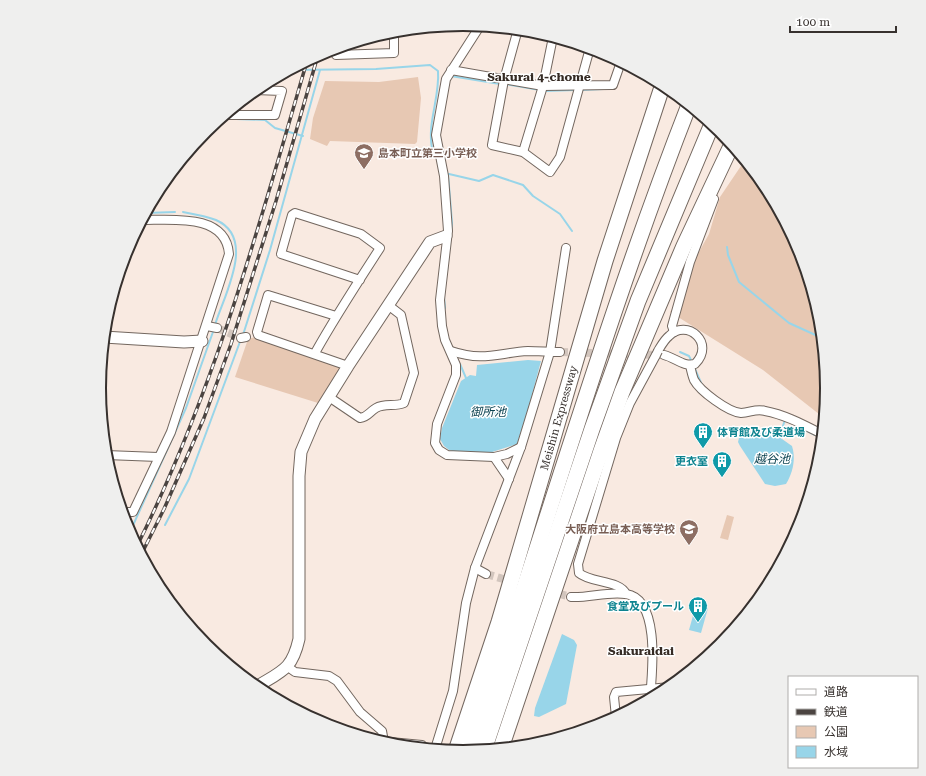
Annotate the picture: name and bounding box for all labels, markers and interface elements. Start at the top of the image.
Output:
scale bar [790,8,896,34]
text: 100 m [796,15,830,29]
district label: Sakurai 4-chome [487,70,591,84]
school or university icon: 島本町立第三小学校 [353,142,375,170]
place label: 島本町立第三小学校 [378,147,477,160]
street label: Meishin Expressway [538,364,580,472]
water label: 御所池 [470,405,507,419]
building icon: 体育館及び柔道場 [692,421,714,449]
place label: 体育館及び柔道場 [717,426,805,439]
building icon: 更衣室 [711,450,733,478]
water label: 越谷池 [754,452,791,466]
place label: 更衣室 [675,455,708,468]
school or university icon: 大阪府立島本高等学校 [678,518,700,546]
place label: 大阪府立島本高等学校 [565,523,675,536]
building icon: 食堂及びプール [687,595,709,623]
place label: 食堂及びプール [607,600,684,613]
district label: Sakuraidai [608,644,674,658]
legend [788,676,918,768]
text: 道路 [824,685,848,699]
text: 鉄道 [824,705,848,719]
text: 公園 [824,725,848,739]
text: 水域 [824,745,848,759]

